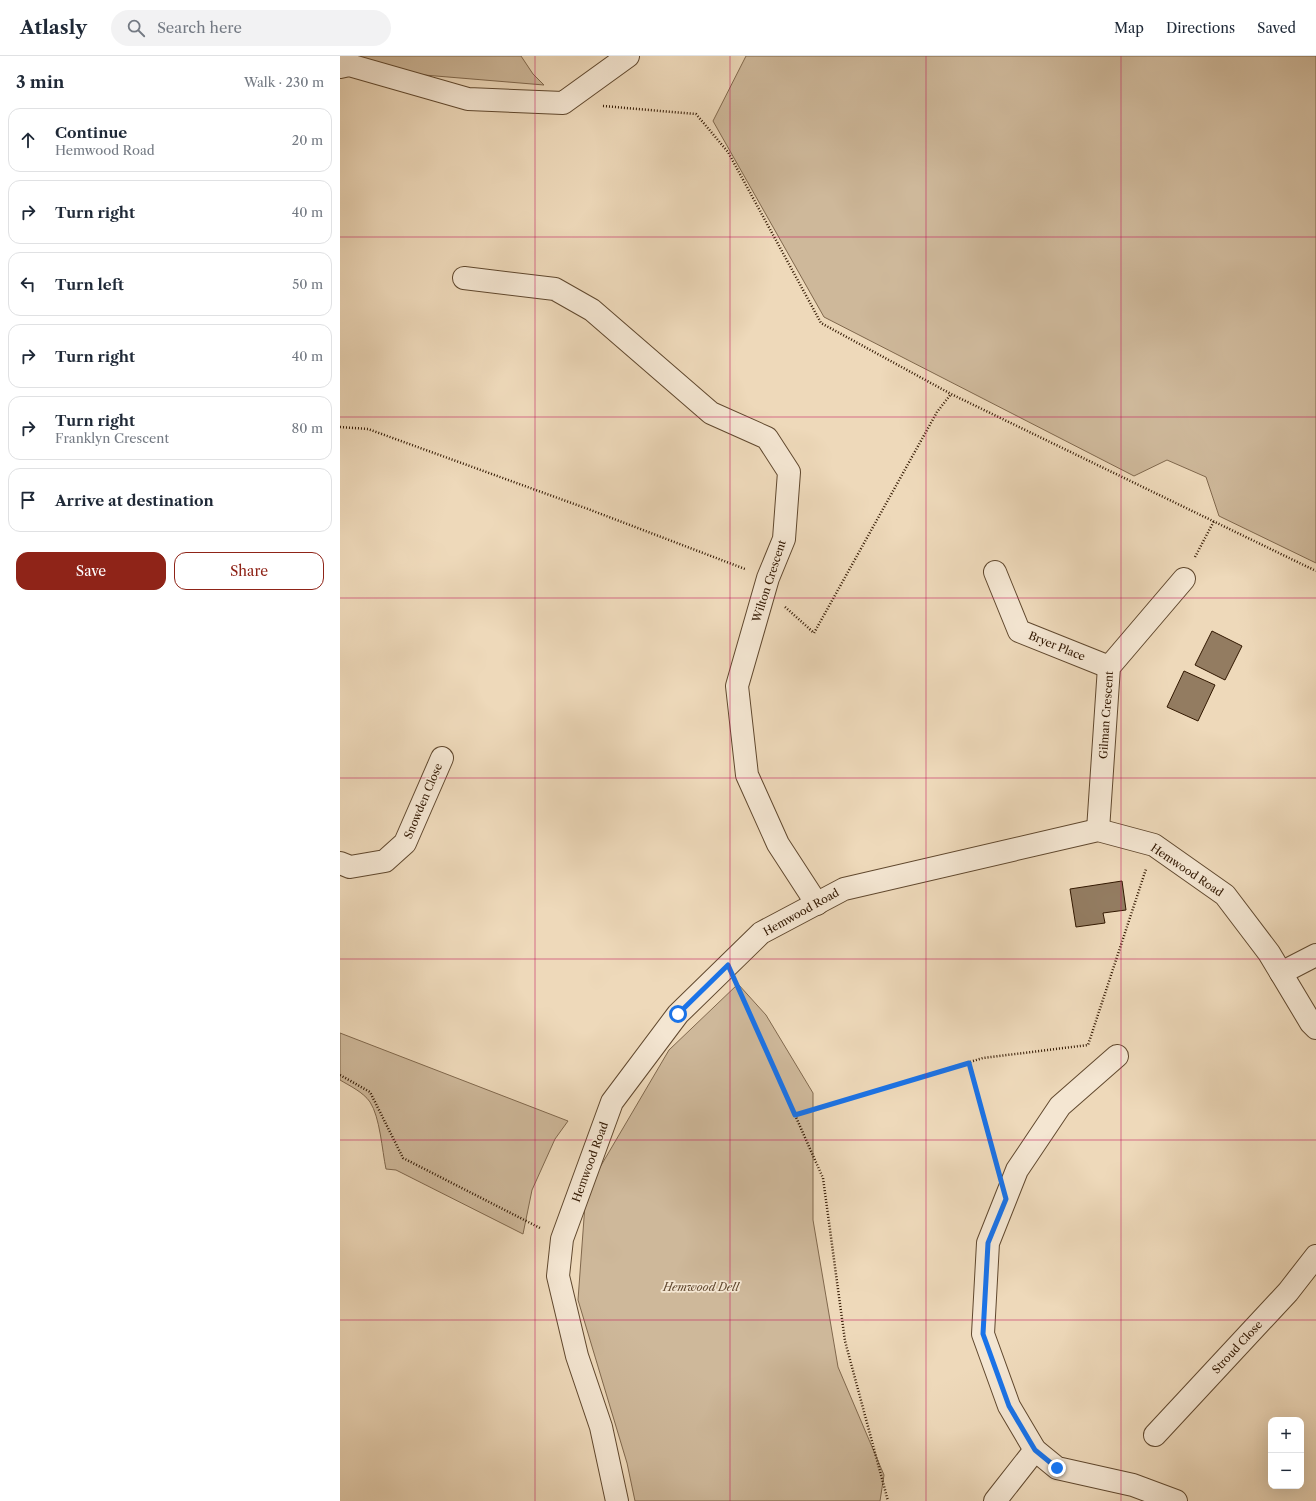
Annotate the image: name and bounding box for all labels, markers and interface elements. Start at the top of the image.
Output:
search box [111,10,391,46]
text: Atlasly [20,16,87,39]
icon: search [125,17,147,39]
text: Search here [157,18,242,37]
text: Map [1114,19,1144,37]
text: Directions [1166,19,1235,37]
text: Saved [1257,19,1296,37]
text: 3 min [16,72,65,92]
text: Walk · 230 m [244,74,324,90]
text: Continue [55,123,127,142]
icon: ahead [17,129,39,151]
text: 20 m [292,132,323,148]
text: Hemwood Road [55,142,155,158]
icon: right [17,201,39,223]
text: Turn right [55,203,135,222]
text: 40 m [292,204,323,220]
icon: left [17,273,39,295]
text: Turn left [55,275,124,294]
text: 50 m [292,276,323,292]
icon: right [17,345,39,367]
text: Turn right [55,347,135,366]
text: 40 m [292,348,323,364]
text: Turn right [55,411,135,430]
icon: right [17,417,39,439]
text: 80 m [291,420,323,436]
text: Franklyn Crescent [55,430,169,446]
icon: arrive [17,489,39,511]
text: Arrive at destination [55,491,214,510]
street label: Wilton Crescent [749,538,789,625]
button: Save [16,552,166,590]
button: Share [174,552,324,590]
street label: Bryer Place [1027,628,1087,664]
street label: Gilman Crescent [1096,671,1116,759]
street label: Snowden Close [401,761,445,841]
street label: Hemwood Road [1148,841,1226,900]
street label: Hemwood Road [761,885,842,939]
route start [669,1005,687,1023]
street label: Hemwood Road [569,1120,611,1204]
park label: Hemwood Dell [662,1280,740,1294]
street label: Stroud Close [1209,1318,1265,1376]
map controls [1268,1417,1304,1489]
button: + [1268,1417,1304,1453]
button: − [1268,1453,1304,1489]
route end [1048,1459,1066,1477]

